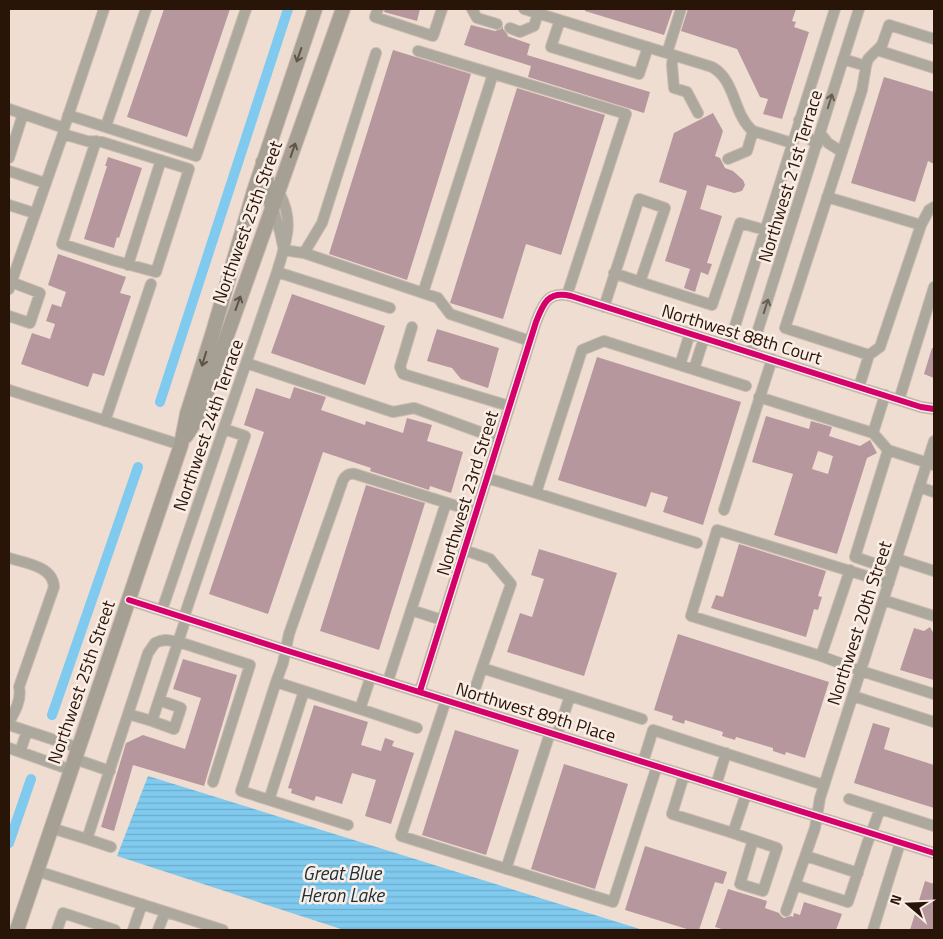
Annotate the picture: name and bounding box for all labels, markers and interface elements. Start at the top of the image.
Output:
one-way arrow [294,47,303,62]
street label: Northwest 21st Terrace [751,86,829,266]
one-way arrow [826,93,836,109]
street label: Northwest 25th Street [205,136,289,307]
one-way arrow [289,143,298,159]
one-way arrow [234,296,243,311]
street label: Northwest 88th Court [658,297,826,371]
one-way arrow [761,298,771,314]
street label: Northwest 24th Terrace [166,335,250,515]
one-way arrow [199,351,209,367]
street label: Northwest 23rd Street [429,407,505,579]
street label: Northwest 20th Street [820,537,899,709]
street label: Northwest 25th Street [40,596,122,768]
street label: Northwest 89th Place [453,675,619,749]
water label: Great Blue Heron Lake [300,858,385,909]
north arrow [883,879,933,929]
text: N [884,892,907,908]

